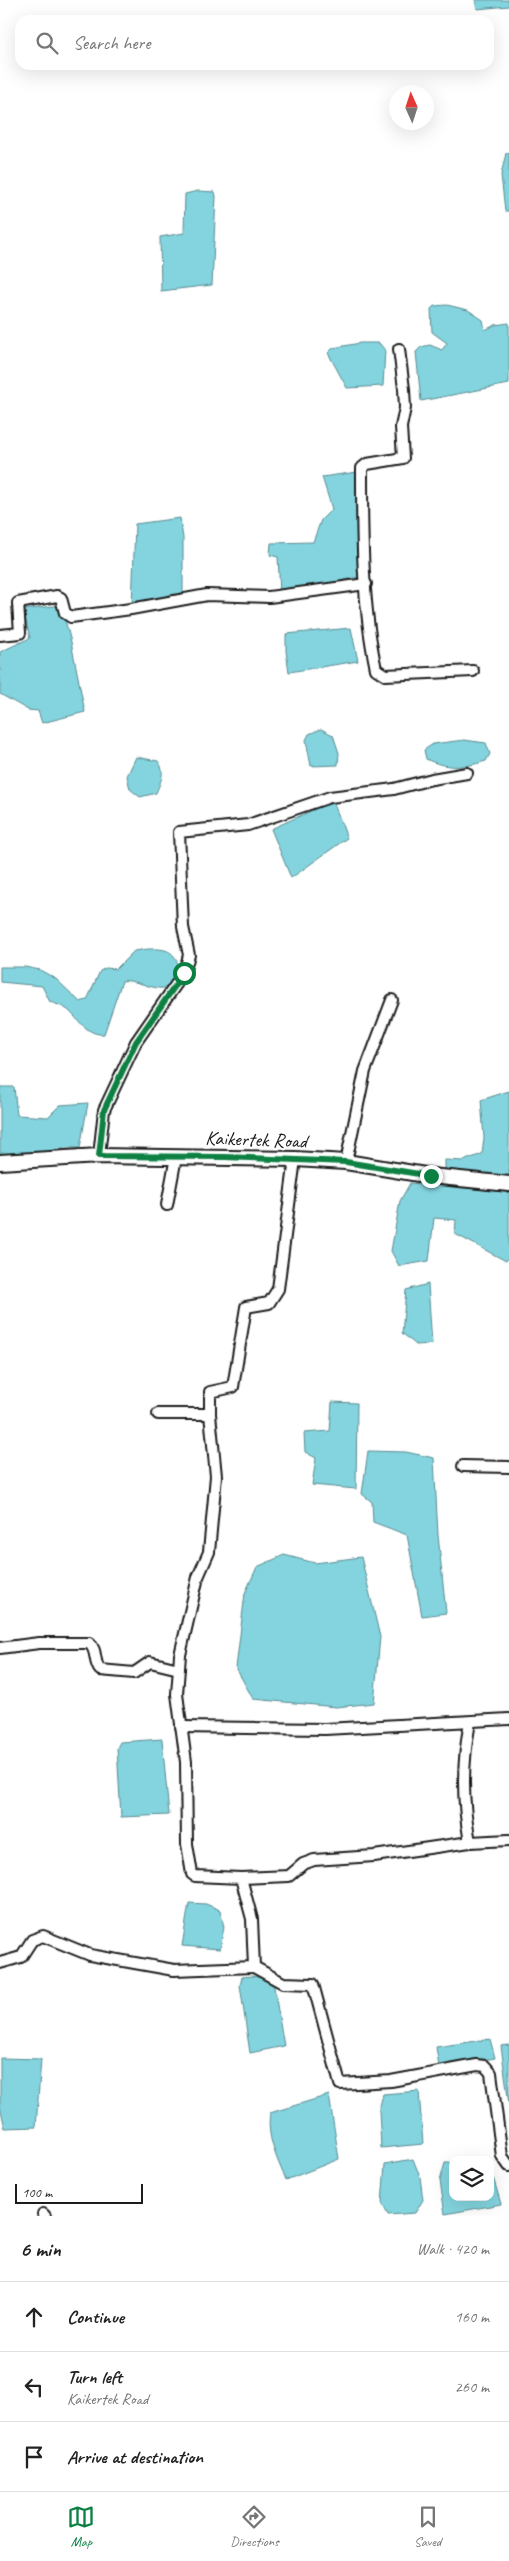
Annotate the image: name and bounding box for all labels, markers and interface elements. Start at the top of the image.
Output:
search box [15,15,494,70]
icon: search [33,29,61,57]
text: Search here [73,31,150,55]
north arrow [389,85,434,130]
route start [173,962,196,985]
street label: Kaikertek Road [205,1125,310,1154]
route end [420,1165,443,1188]
map controls [449,2156,494,2201]
button: layers [449,2156,494,2201]
scale bar [15,2181,142,2204]
text: 100 m [22,2184,52,2201]
text: 6 min [20,2236,61,2262]
text: Walk · 420 m [417,2239,489,2259]
icon: ahead [20,2303,48,2331]
text: Continue [67,2305,124,2329]
text: 160 m [455,2307,489,2327]
text: Turn left [67,2365,122,2389]
icon: left [20,2373,48,2401]
text: 260 m [455,2377,489,2397]
text: Kaikertek Road [67,2389,148,2409]
icon: arrive [20,2443,48,2471]
text: Arrive at destination [67,2445,203,2469]
tab: Map [67,2503,95,2550]
tab: Directions [230,2503,279,2550]
tab: Saved [414,2503,442,2550]

